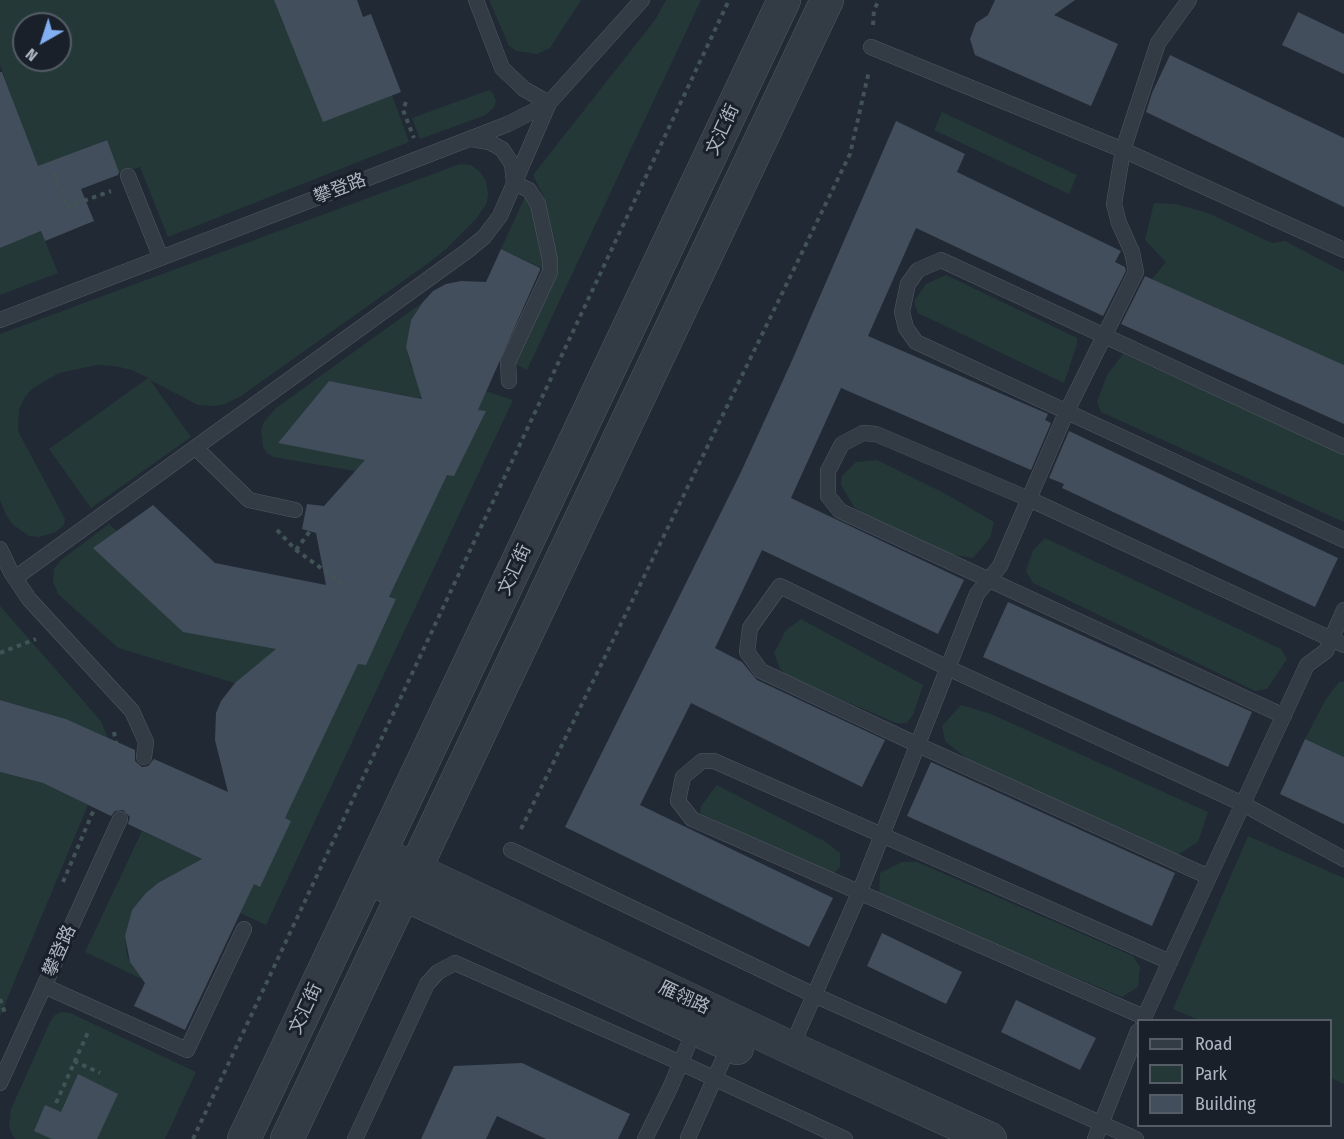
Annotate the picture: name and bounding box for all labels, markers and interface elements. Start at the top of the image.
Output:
north arrow [12,12,72,72]
text: N [22,44,41,65]
street label: 文汇街 [702,101,744,159]
street label: 攀登路 [311,169,369,209]
street label: 文汇街 [494,541,536,599]
street label: 攀登路 [39,922,81,980]
street label: 雁翎路 [655,977,713,1019]
street label: 文汇街 [285,980,327,1038]
legend [1137,1019,1332,1127]
text: Road [1195,1033,1232,1055]
text: Park [1195,1063,1227,1085]
text: Building [1195,1093,1256,1115]

